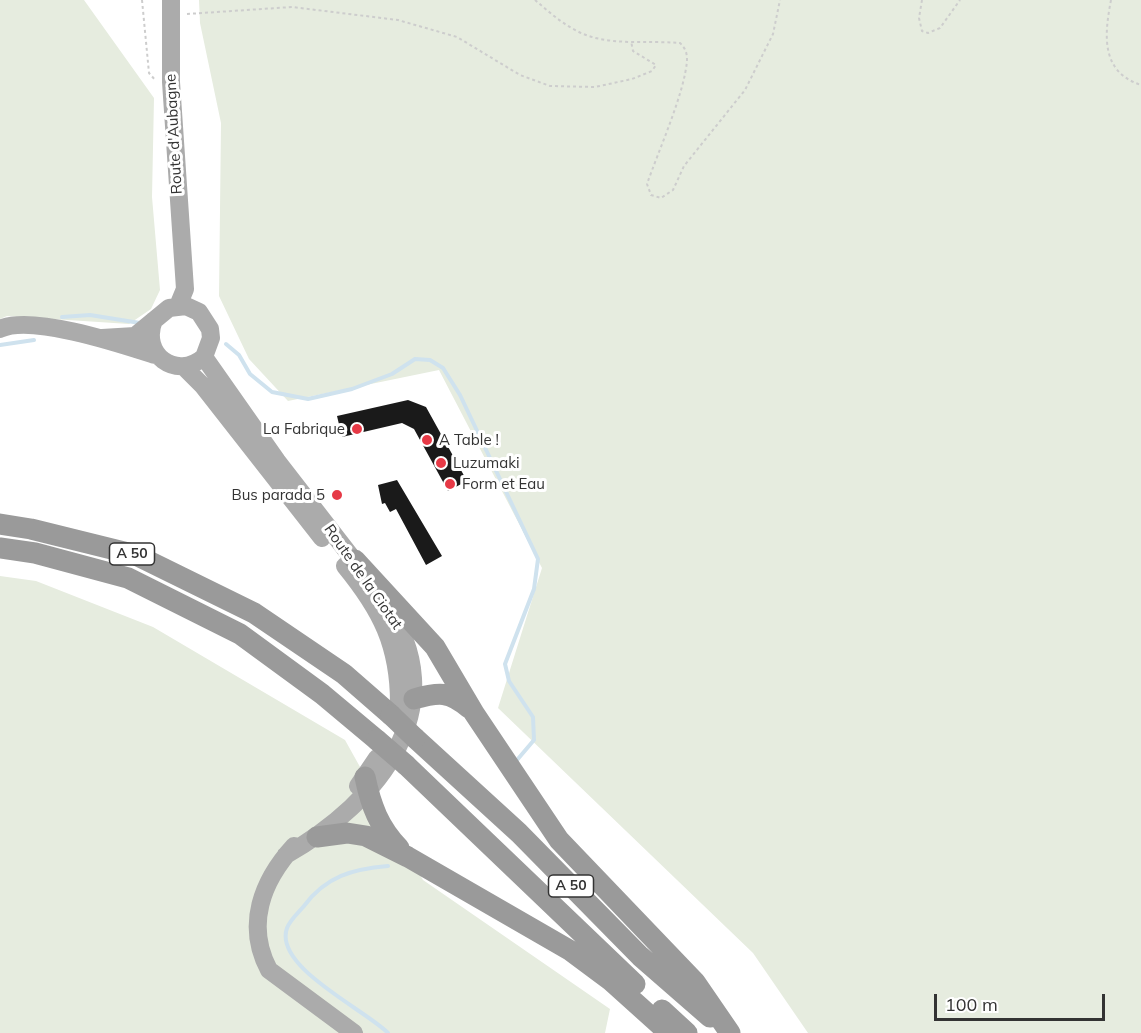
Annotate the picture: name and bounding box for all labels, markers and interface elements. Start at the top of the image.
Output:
street label: Route d'Aubagne [162,73,186,195]
place label: La Fabrique [263,420,345,438]
marker: La Fabrique [350,422,364,436]
place label: A Table ! [439,431,499,449]
marker: A Table ! [420,433,434,447]
place label: Luzumaki [453,454,520,472]
marker: Luzumaki [434,456,448,470]
place label: Form et Eau [462,475,545,493]
marker: Form et Eau [443,477,457,491]
place label: Bus parada 5 [232,486,325,504]
marker: Bus parada 5 [330,488,344,502]
street label: Route de la Ciotat [320,521,406,633]
road number: A 50 [110,543,154,565]
road number: A 50 [548,875,594,897]
scale bar [937,982,1108,1020]
text: 100 m [945,993,998,1016]

